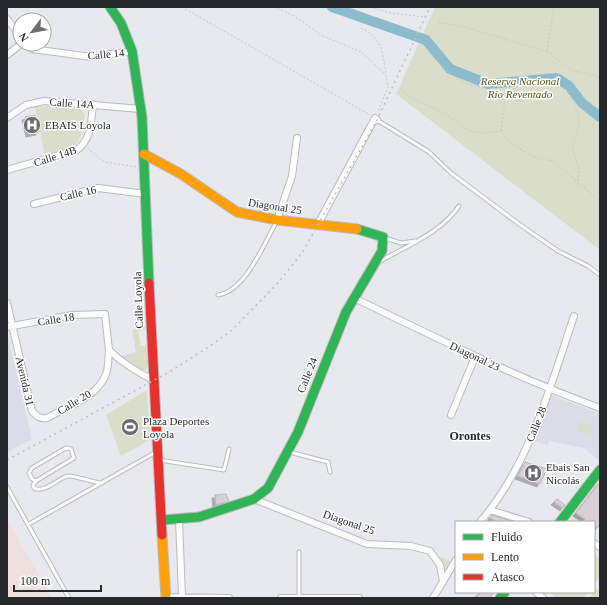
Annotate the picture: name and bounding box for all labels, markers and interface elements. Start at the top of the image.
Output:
north arrow [12,12,52,52]
text: N [16,31,31,44]
street label: Calle 14 [87,46,125,62]
park label: Reserva Nacional Río Reventado [480,75,559,100]
street label: Calle 14A [49,95,95,111]
hospital icon: EBAIS Loyola [22,115,42,135]
place label: EBAIS Loyola [45,119,111,131]
street label: Calle 14B [32,143,78,169]
street label: Calle 16 [59,183,98,203]
street label: Diagonal 25 [247,196,303,216]
street label: Calle Loyola [131,271,145,329]
street label: Calle 18 [37,310,76,328]
street label: Diagonal 23 [448,339,502,373]
street label: Avenida 31 [14,355,36,407]
street label: Calle 24 [295,355,320,394]
street label: Calle 20 [55,387,93,417]
street label: Calle 28 [524,404,549,443]
place label: Plaza Deportes Loyola [143,415,209,440]
sports icon: Plaza Deportes Loyola [120,417,140,437]
district label: Orontes [449,429,491,443]
place label: Ebais San Nicolás [546,461,590,486]
hospital icon: Ebais San Nicolás [523,463,543,483]
street label: Diagonal 25 [321,508,377,537]
legend [455,521,595,593]
text: Fluido [491,530,522,544]
text: Lento [491,550,519,564]
scale bar [14,567,101,593]
text: Atasco [491,570,524,584]
text: 100 m [20,574,51,588]

